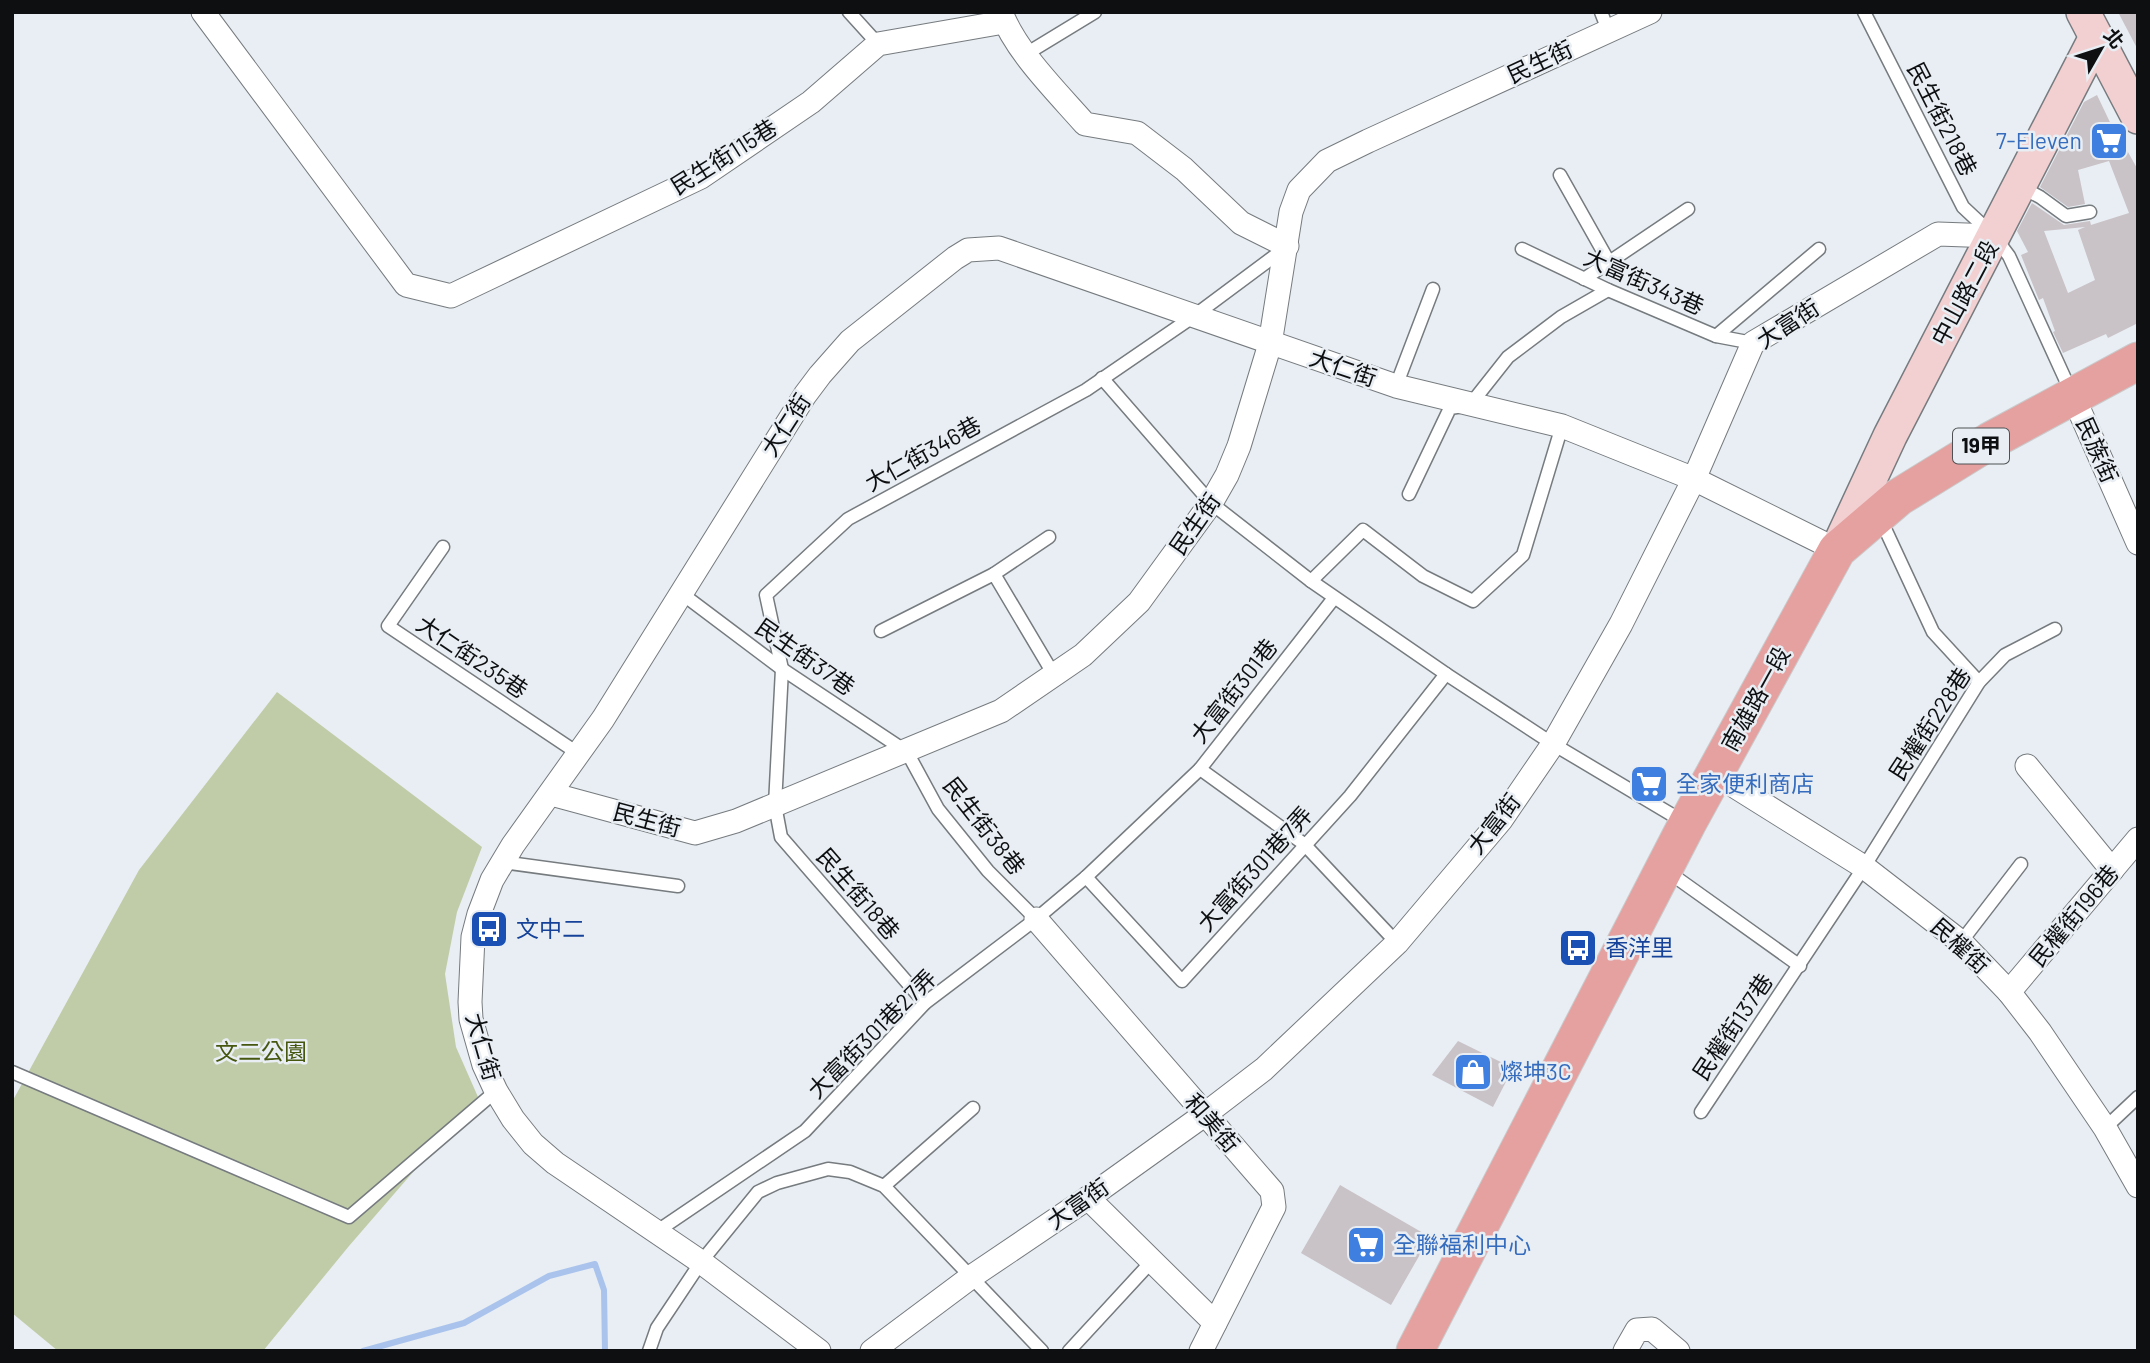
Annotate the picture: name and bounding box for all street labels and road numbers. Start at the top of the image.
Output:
street label: 民生街 [1502,34,1577,88]
street label: 民生街218巷 [1902,57,1984,180]
street label: 民生街115巷 [665,112,782,200]
street label: 中山路二段 [1925,235,2003,350]
street label: 大富街343巷 [1580,242,1709,320]
street label: 大富街 [1751,293,1824,354]
street label: 大仁街 [1306,343,1381,392]
street label: 大仁街 [755,388,816,461]
street label: 大仁街346巷 [860,410,985,496]
street label: 民族街 [2071,412,2125,487]
road number: 19甲 [1953,428,2009,464]
street label: 民生街 [1163,487,1225,560]
street label: 大仁街235巷 [412,609,533,704]
street label: 民生街37巷 [751,612,861,701]
street label: 大富街301巷 [1184,633,1282,748]
street label: 南雄路一段 [1715,641,1795,756]
street label: 民權街228巷 [1882,662,1976,785]
street label: 民生街38巷 [938,771,1031,880]
street label: 大富街 [1461,788,1525,859]
street label: 民生街 [610,797,684,841]
street label: 大富街301巷7弄 [1191,800,1318,936]
street label: 民生街18巷 [811,842,906,945]
street label: 民權街196巷 [2023,859,2124,972]
street label: 民權街 [1926,912,1996,979]
street label: 大富街301巷27弄 [801,963,941,1103]
street label: 民權街137巷 [1686,968,1778,1085]
street label: 大仁街 [461,1010,507,1084]
street label: 和美街 [1180,1087,1246,1158]
street label: 大富街 [1041,1172,1114,1234]

